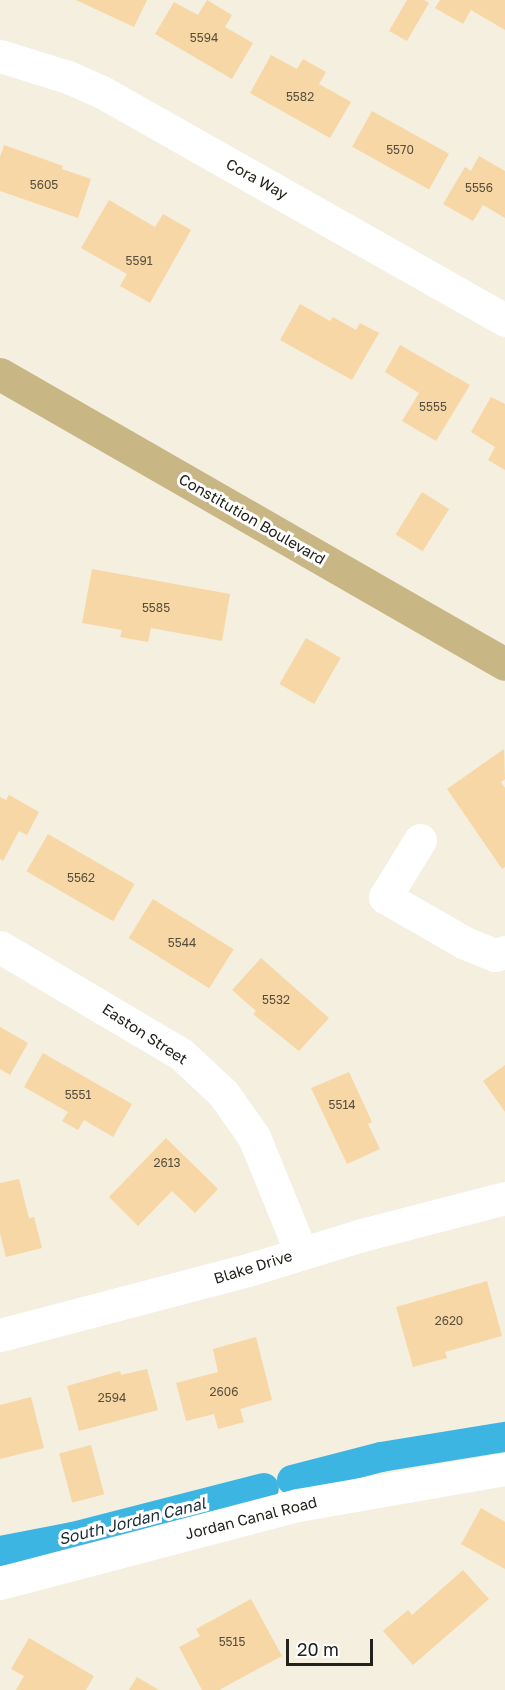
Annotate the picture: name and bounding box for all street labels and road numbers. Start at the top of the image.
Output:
street label: Cora Way [223,155,291,203]
street label: Constitution Boulevard [176,470,328,568]
street label: Easton Street [99,1000,191,1068]
street label: Blake Drive [212,1247,294,1287]
street label: Jordan Canal Road [183,1493,319,1543]

